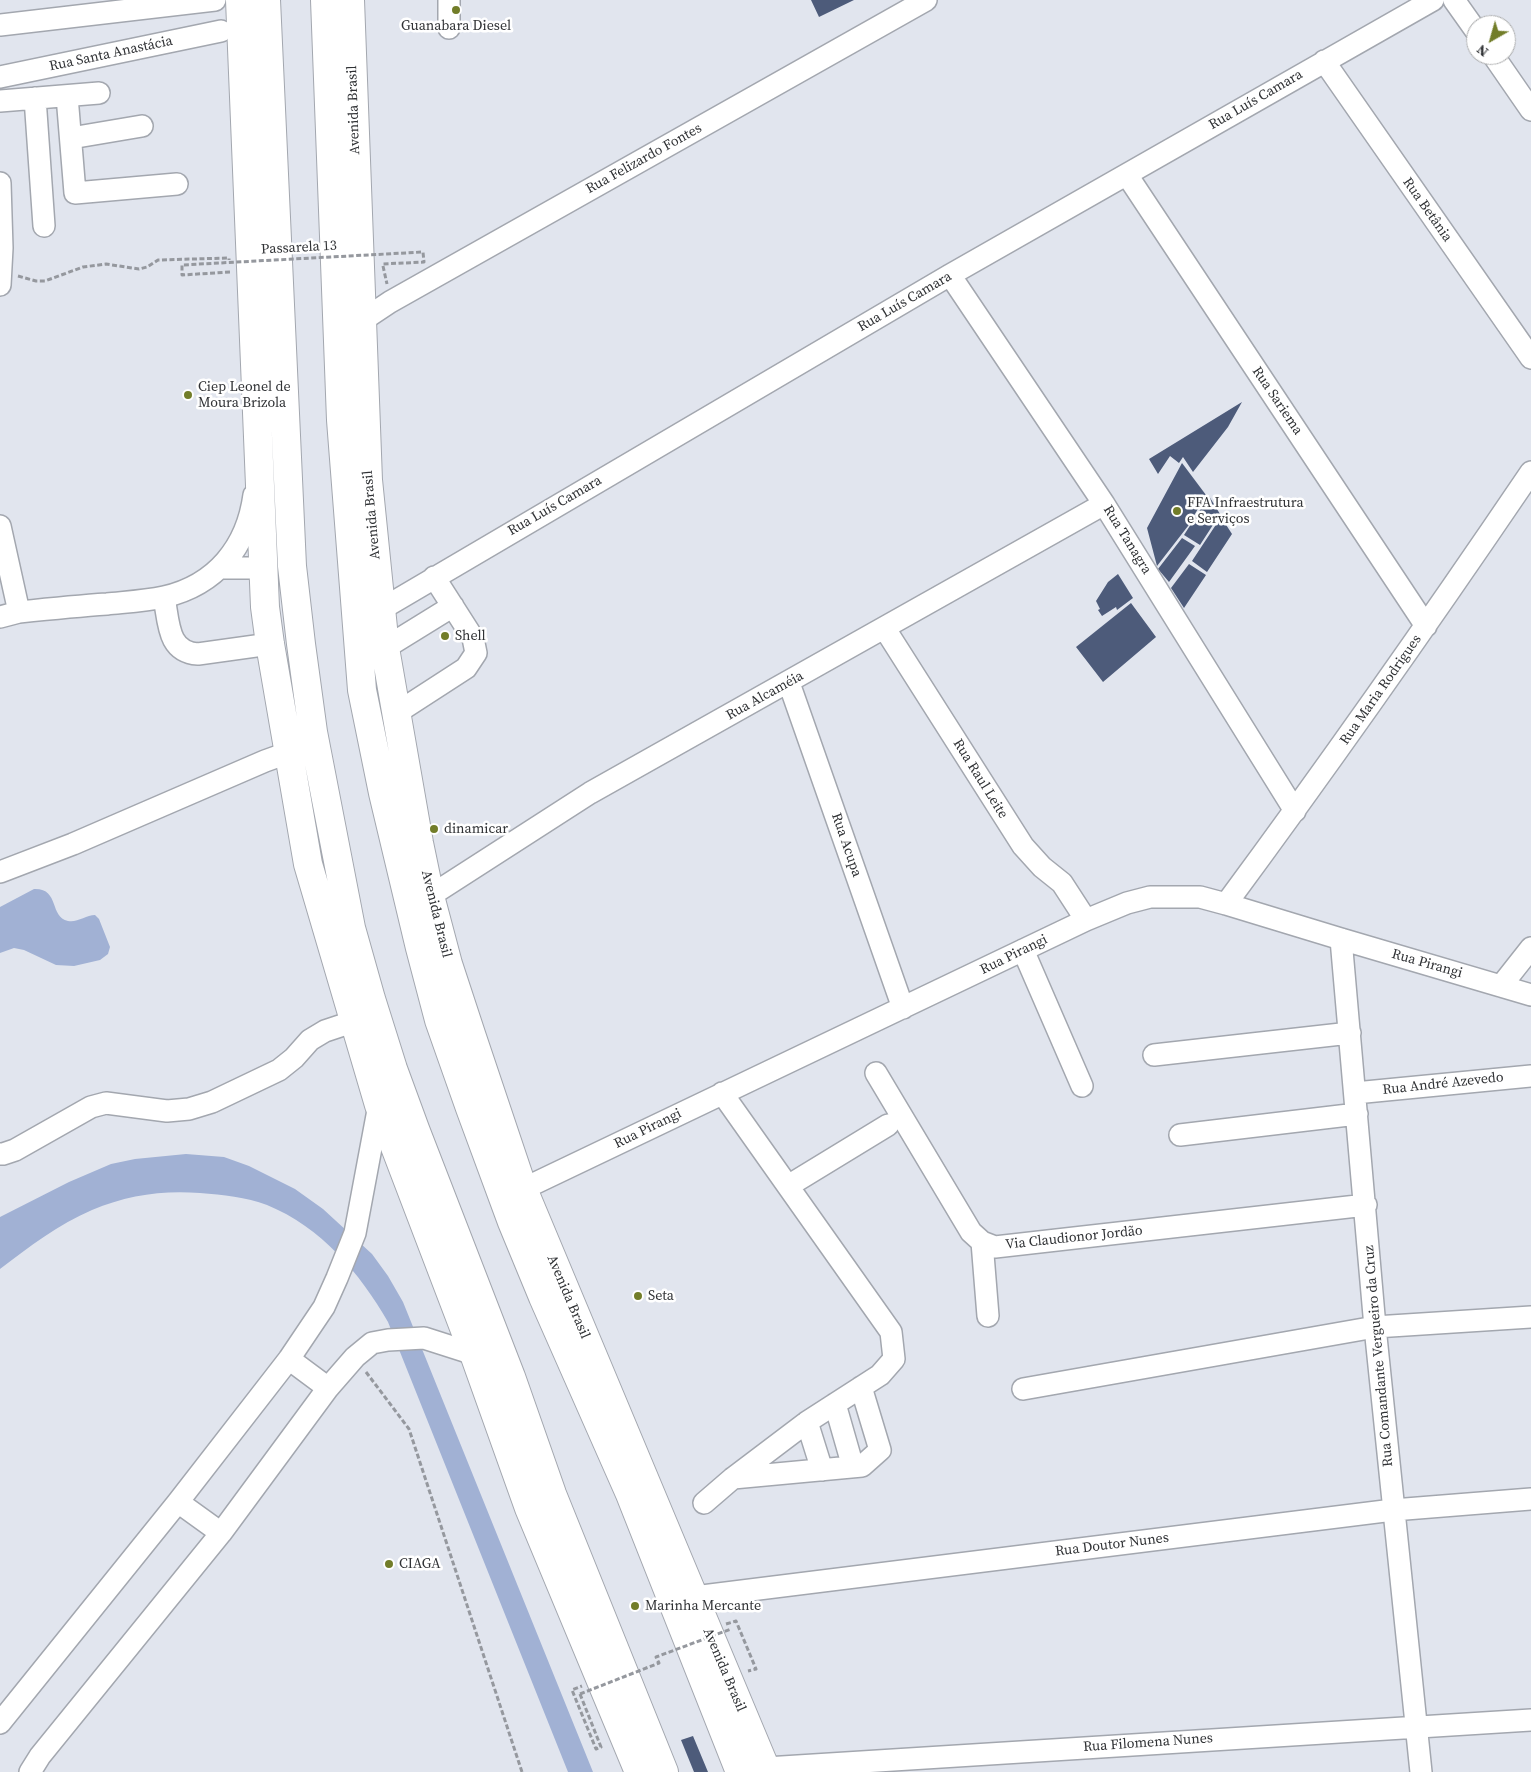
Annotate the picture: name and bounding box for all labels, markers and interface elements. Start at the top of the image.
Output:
marker: Guanabara Diesel [450,4,462,16]
north arrow [1466,15,1516,65]
place label: Guanabara Diesel [401,18,511,34]
street label: Rua Santa Anastácia [48,33,174,75]
text: N [1472,40,1493,62]
street label: Avenida Brasil [344,65,364,155]
street label: Rua Luís Camara [1206,66,1306,134]
street label: Rua Felizardo Fontes [583,120,705,198]
street label: Rua Betânia [1399,175,1455,245]
street label: Passarela 13 [261,238,337,258]
street label: Rua Luís Camara [855,268,955,336]
street label: Rua Sariema [1248,364,1306,438]
place label: Ciep Leonel de Moura Brizola [198,379,291,412]
marker: Ciep Leonel de Moura Brizola [182,389,194,401]
street label: Avenida Brasil [360,470,384,560]
street label: Rua Luís Camara [505,472,605,540]
place label: FFA Infraestrutura e Serviços [1187,495,1304,528]
street label: Rua Tanagra [1099,502,1155,578]
marker: FFA Infraestrutura e Serviços [1171,505,1183,517]
place label: Shell [455,628,486,644]
marker: Shell [439,630,451,642]
street label: Rua Maria Rodrigues [1337,632,1425,748]
street label: Rua Alcaméia [723,668,807,724]
street label: Rua Raul Leite [949,736,1011,822]
street label: Rua Acupa [827,811,865,879]
place label: dinamicar [444,821,508,837]
marker: dinamicar [428,823,440,835]
street label: Avenida Brasil [417,869,455,959]
street label: Rua Pirangi [978,931,1050,979]
street label: Rua Pirangi [1390,946,1464,982]
street label: Rua André Azevedo [1382,1069,1504,1099]
street label: Rua Pirangi [612,1105,684,1153]
street label: Via Claudionor Jordão [1005,1222,1143,1254]
street label: Rua Comandante Vergueiro da Cruz [1361,1244,1397,1468]
street label: Avenida Brasil [543,1253,593,1341]
place label: Seta [648,1288,674,1304]
marker: Seta [632,1290,644,1302]
street label: Rua Doutor Nunes [1054,1530,1170,1560]
place label: CIAGA [399,1556,440,1572]
marker: CIAGA [383,1558,395,1570]
place label: Marinha Mercante [645,1598,761,1614]
marker: Marinha Mercante [629,1600,641,1612]
street label: Avenida Brasil [699,1626,749,1714]
street label: Rua Filomena Nunes [1083,1730,1213,1756]

